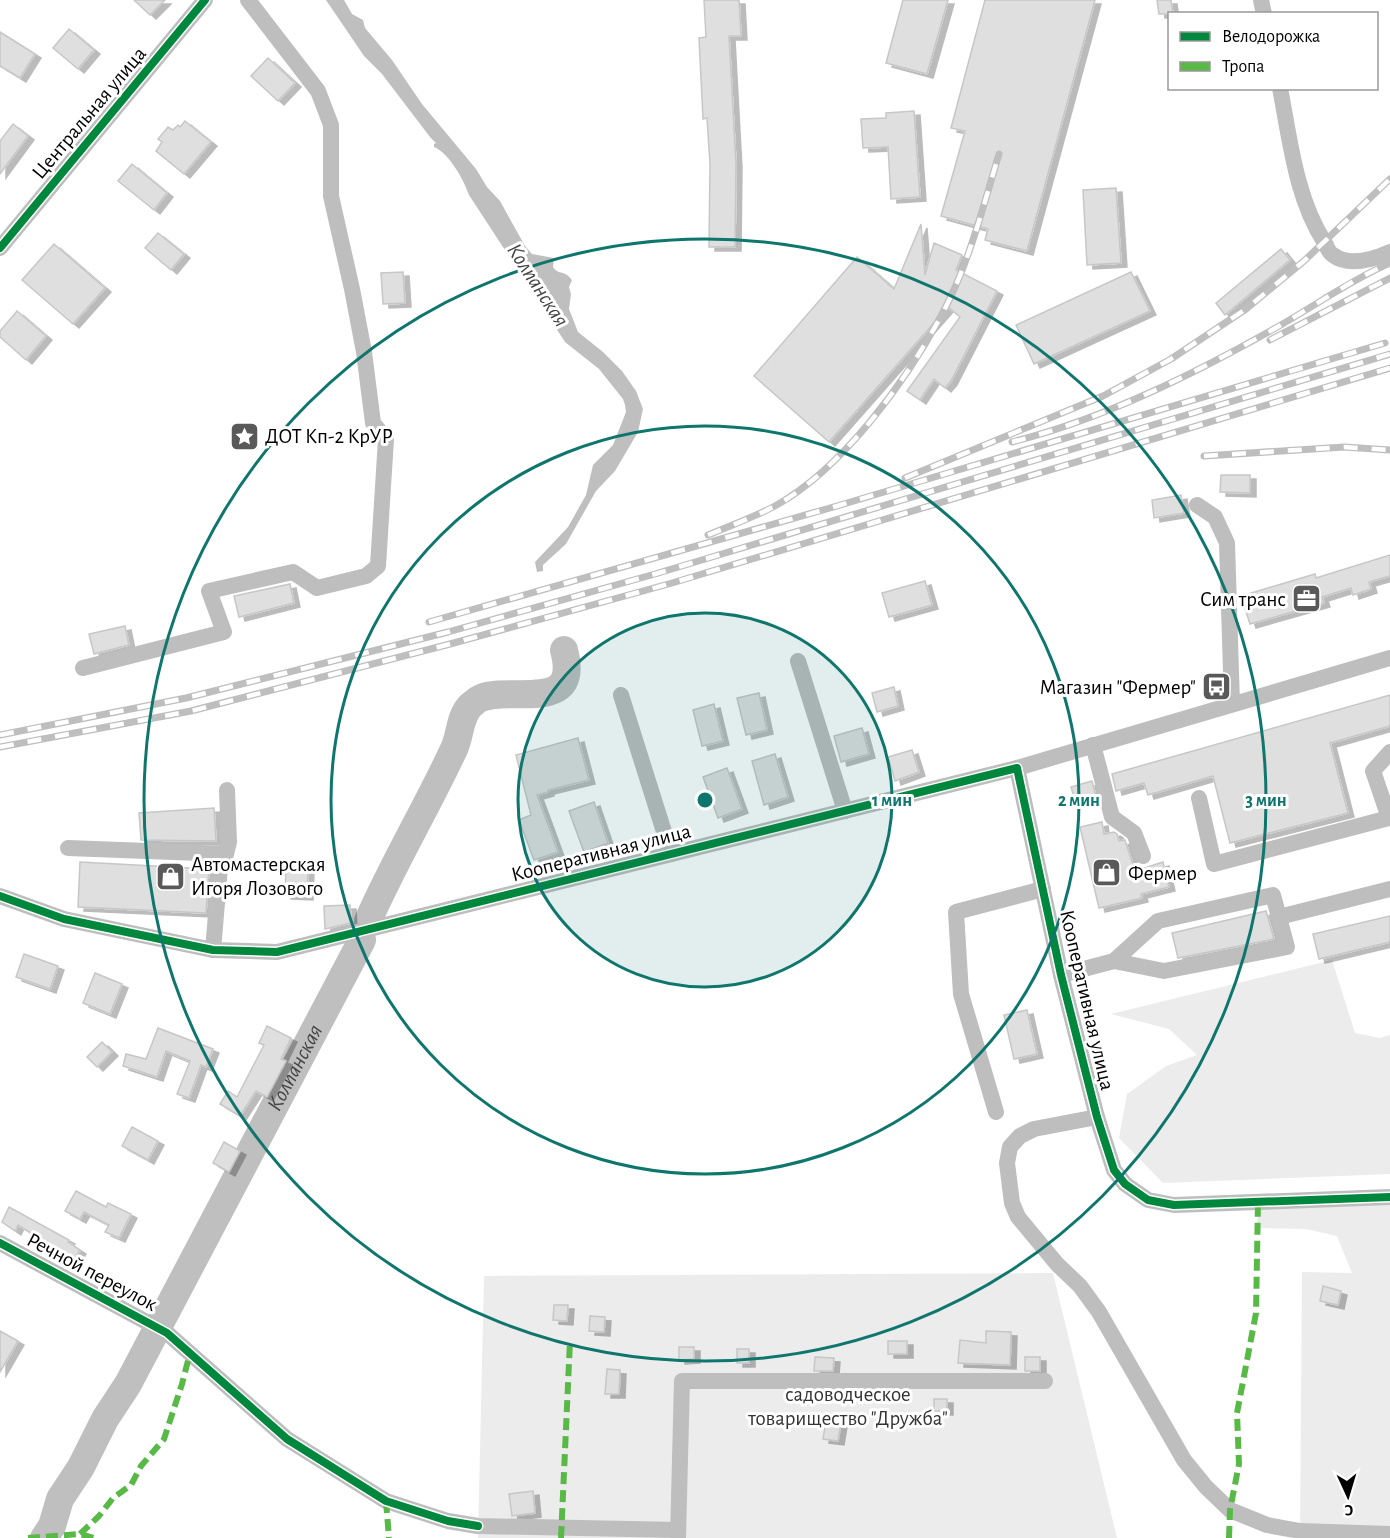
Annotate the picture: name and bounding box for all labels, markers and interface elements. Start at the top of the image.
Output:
legend [1168,12,1378,90]
text: Велодорожка [1222,28,1320,46]
street label: Центральная улица [28,43,150,183]
text: Тропа [1222,58,1265,76]
water label: Колпанская [503,240,573,330]
place icon: ДОТ Кп-2 КрУР [228,420,260,452]
place label: ДОТ Кп-2 КрУР [265,426,393,447]
office icon: Сим транс [1291,583,1323,615]
place label: Сим транс [1200,589,1286,610]
bus stop icon: Магазин "Фермер" [1201,671,1233,703]
place label: Магазин "Фермер" [1039,677,1196,698]
centre of rings [695,790,715,810]
text: 1 мин [872,792,912,810]
text: 2 мин [1058,792,1100,810]
text: 3 мин [1245,792,1287,810]
street label: Кооперативная улица [509,820,693,885]
place label: Автомастерская Игоря Лозового [191,854,326,899]
shop icon: Фермер [1091,857,1123,889]
shop icon: Автомастерская Игоря Лозового [154,860,186,892]
place label: Фермер [1128,863,1197,884]
street label: Кооперативная улица [1056,908,1118,1093]
water label: Колпанская [263,1021,326,1114]
street label: Речной переулок [23,1229,161,1315]
park label: садоводческое товарищество "Дружба" [747,1384,948,1429]
north arrow [1318,1466,1378,1526]
text: С [1344,1502,1354,1518]

